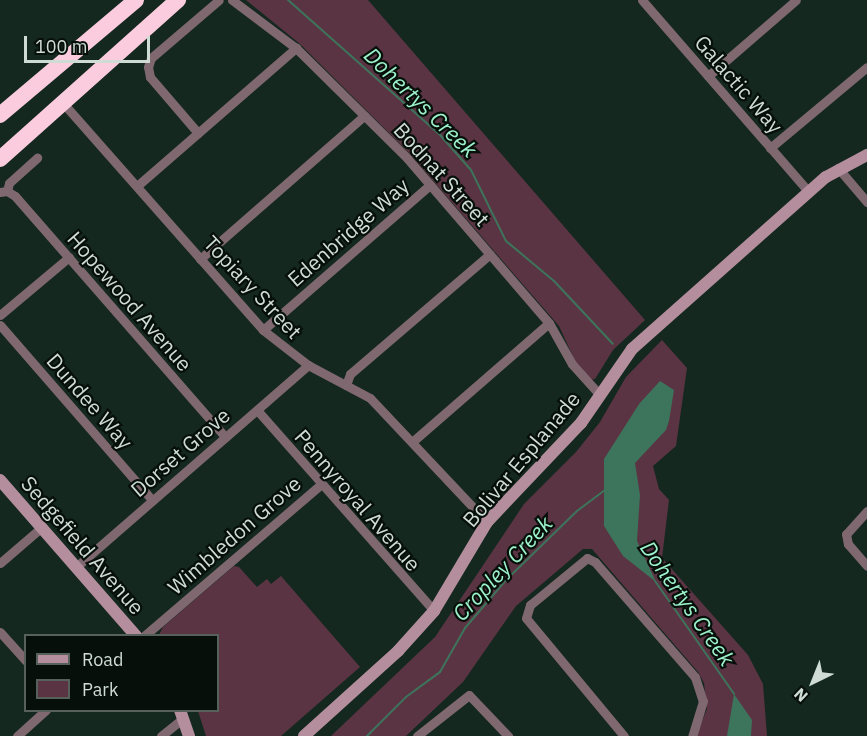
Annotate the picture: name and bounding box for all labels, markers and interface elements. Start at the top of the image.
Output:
scale bar [27,24,153,62]
street label: Galactic Way [690,30,788,138]
text: 100 m [35,35,87,58]
water label: Dohertys Creek [359,42,483,162]
street label: Bodnat Street [389,117,495,231]
street label: Edenbridge Way [282,172,414,292]
street label: Hopewood Avenue [62,226,198,376]
street label: Topiary Street [199,230,307,344]
street label: Dundee Way [42,348,138,454]
street label: Bolivar Esplanade [457,386,585,532]
street label: Dorset Grove [125,402,235,502]
street label: Pennyroyal Avenue [290,424,426,576]
street label: Wimbledon Grove [162,470,306,600]
street label: Sedgefield Avenue [16,471,150,619]
water label: Cropley Creek [447,510,557,626]
water label: Dohertys Creek [635,535,741,671]
legend [24,634,219,712]
text: Road [82,648,123,671]
north arrow [783,652,843,712]
text: Park [82,678,118,701]
text: N [790,684,812,706]

